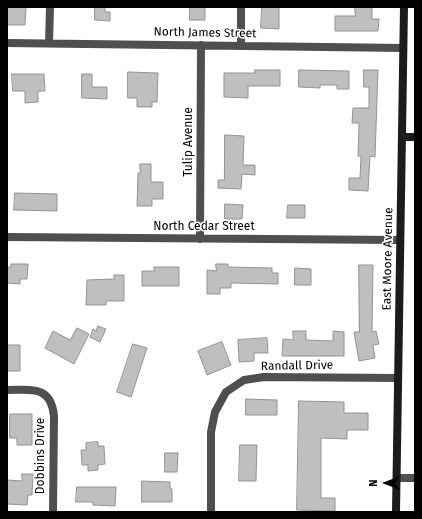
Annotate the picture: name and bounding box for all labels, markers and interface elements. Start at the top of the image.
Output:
street label: North James Street [154,25,256,41]
street label: Tulip Avenue [182,107,196,177]
street label: East Moore Avenue [380,207,396,311]
street label: North Cedar Street [153,220,255,234]
street label: Randall Drive [261,358,333,374]
street label: Dobbins Drive [34,418,48,494]
north arrow [366,463,406,503]
text: N [367,479,380,487]

